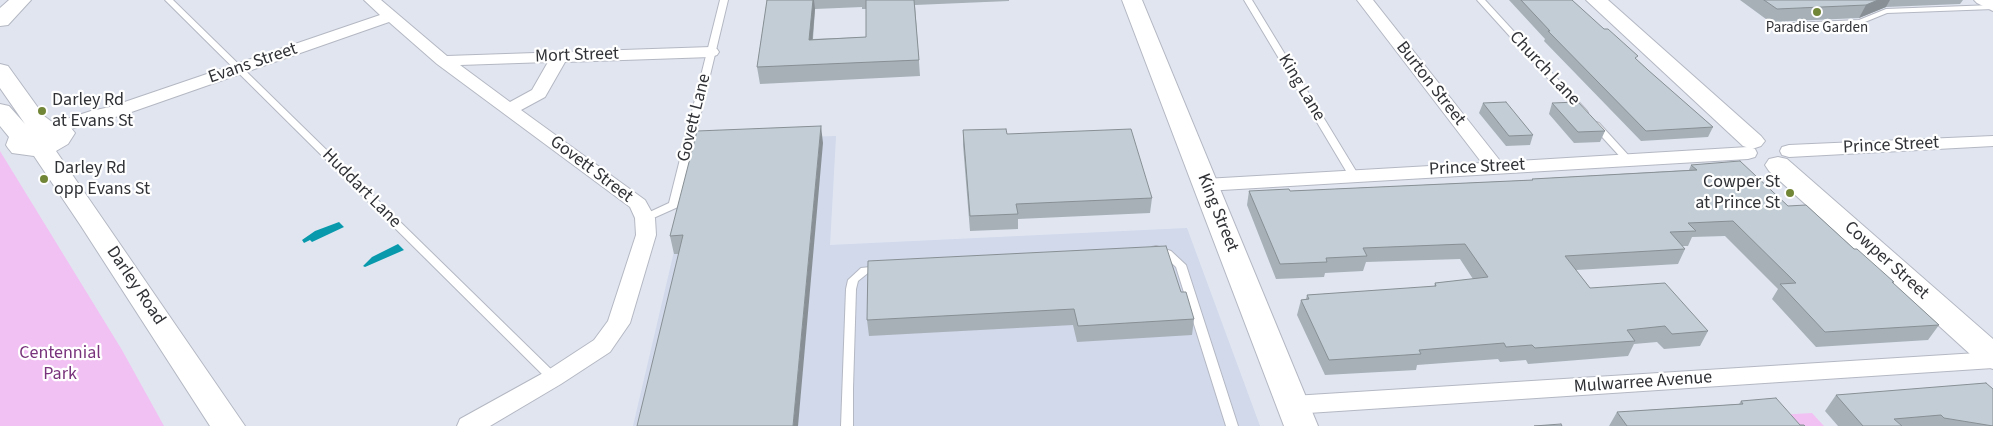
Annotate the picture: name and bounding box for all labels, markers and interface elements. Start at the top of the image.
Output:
marker: Paradise Garden [1811,6,1823,18]
place label: Paradise Garden [1766,20,1868,38]
street label: Church Lane [1504,27,1584,111]
street label: Burton Street [1390,38,1470,130]
street label: Evans Street [206,39,300,89]
street label: Mort Street [535,44,619,68]
street label: King Lane [1273,51,1329,125]
street label: Govett Lane [674,72,716,164]
place label: Darley Rd at Evans St [52,90,133,132]
marker: Darley Rd at Evans St [36,105,48,117]
street label: Govett Street [545,132,637,208]
street label: Prince Street [1842,133,1940,159]
street label: Huddart Lane [317,145,405,233]
street label: Prince Street [1428,155,1526,181]
place label: Darley Rd opp Evans St [54,158,150,200]
street label: King Street [1192,171,1242,255]
place label: Cowper St at Prince St [1695,172,1780,214]
marker: Darley Rd opp Evans St [38,173,50,185]
marker: Cowper St at Prince St [1784,187,1796,199]
street label: Cowper Street [1839,217,1933,305]
street label: Darley Road [101,242,169,330]
park label: Centennial Park [19,343,101,386]
street label: Mulwarree Avenue [1573,367,1713,399]

